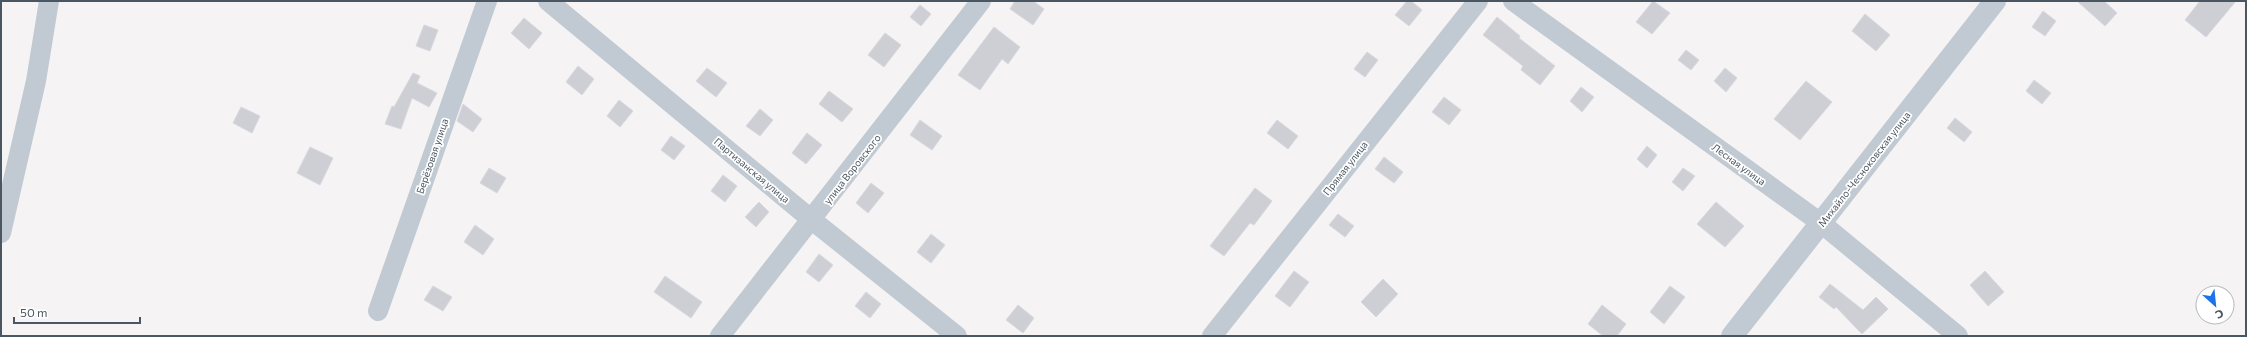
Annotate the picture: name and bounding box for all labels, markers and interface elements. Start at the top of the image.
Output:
street label: Михайло-Чесноковская улица [1815,109,1913,229]
street label: Берёзовая улица [414,117,450,195]
street label: улица Воровского [821,132,883,206]
street label: Партизанская улица [712,135,792,205]
street label: Прямая улица [1320,139,1370,197]
street label: Лесная улица [1710,141,1768,187]
north arrow [2195,285,2235,325]
scale bar [14,299,140,325]
text: 50 m [20,305,48,319]
text: С [2213,307,2226,322]

